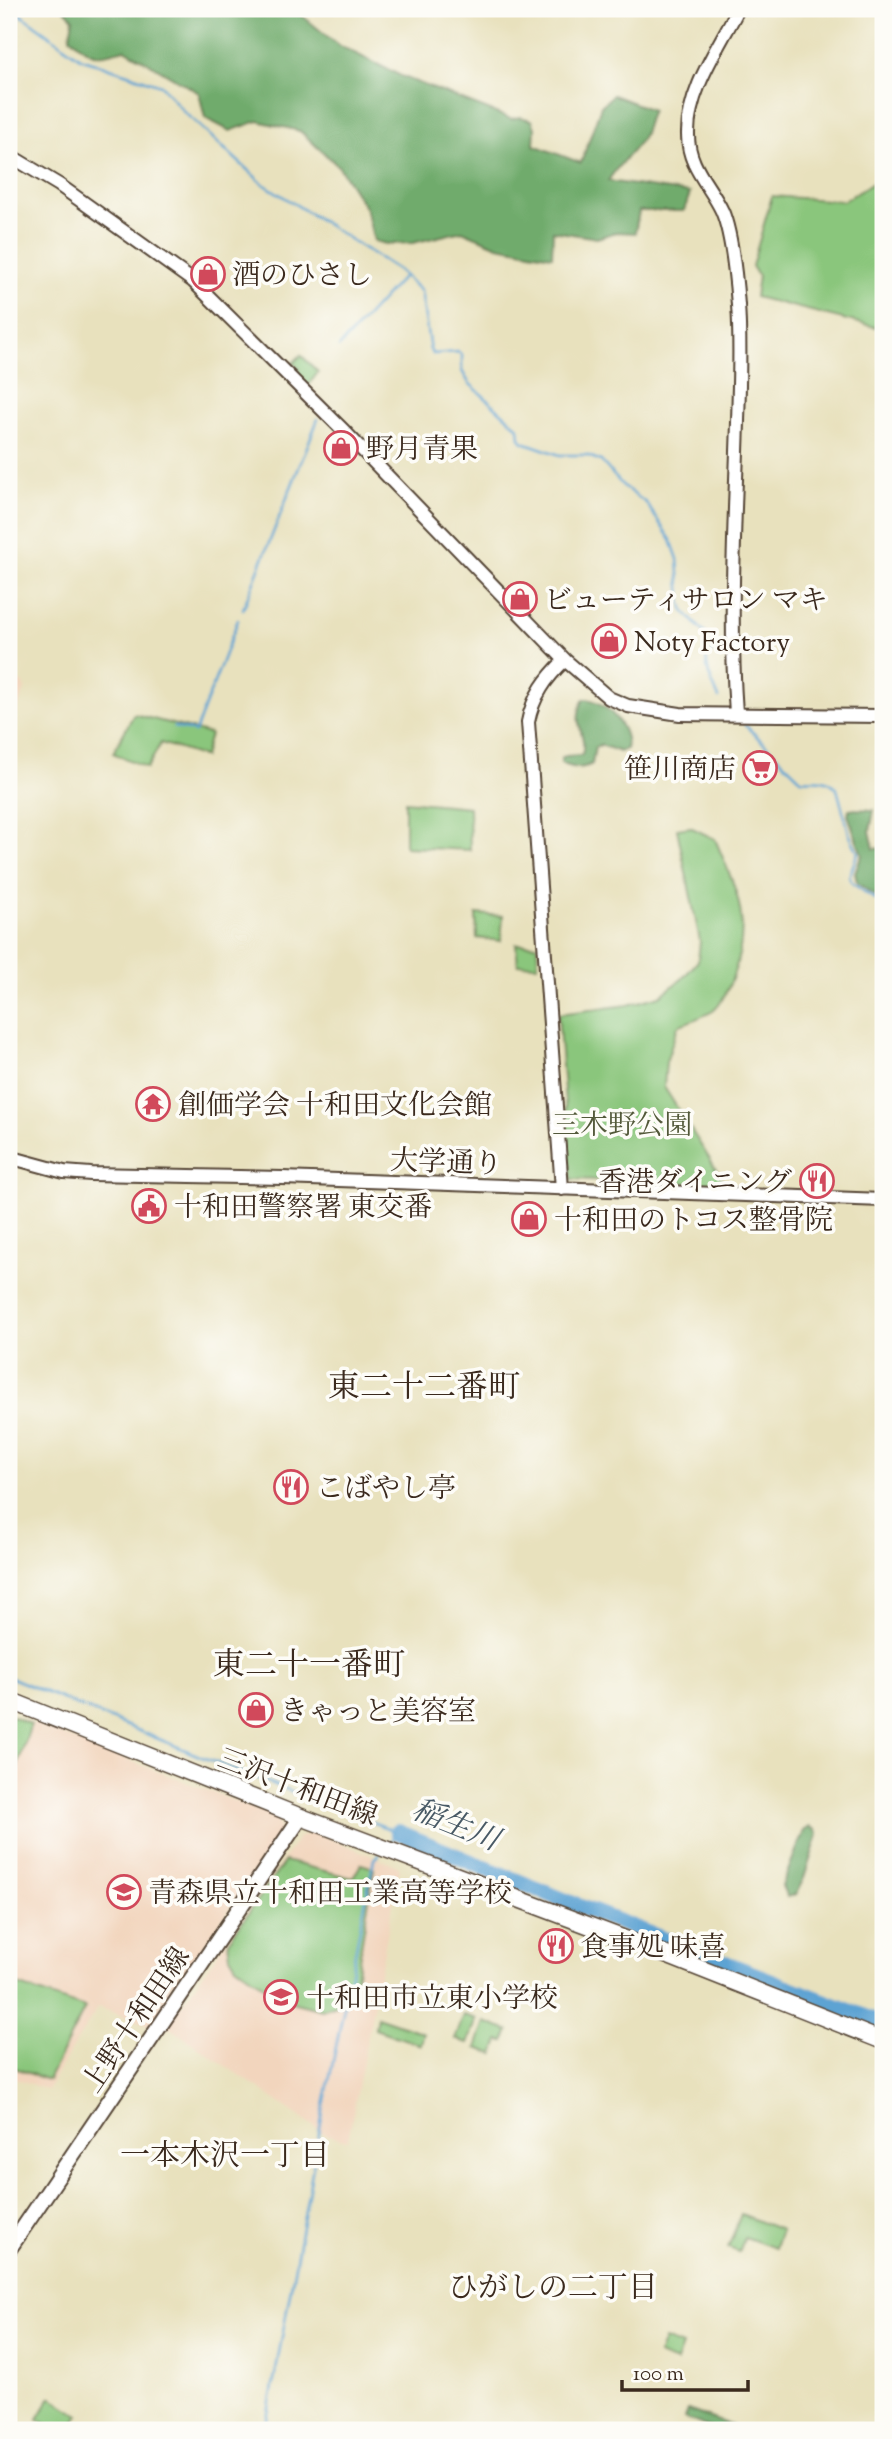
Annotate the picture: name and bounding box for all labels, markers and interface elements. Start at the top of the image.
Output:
shop icon: 酒のひさし [189,255,227,293]
place label: 酒のひさし [232,257,372,297]
shop icon: 野月青果 [322,429,360,467]
place label: 野月青果 [366,431,478,471]
shop icon: ビューティサロン マキ [501,580,539,618]
place label: ビューティサロン マキ [544,582,828,622]
shop icon: Noty Factory [590,622,628,660]
place label: Noty Factory [634,624,790,664]
supermarket icon: 笹川商店 [741,749,779,787]
place label: 笹川商店 [624,751,736,791]
temple icon: 創価学会 十和田文化会館 [134,1085,172,1123]
place label: 創価学会 十和田文化会館 [178,1087,492,1127]
park label: 三木野公園 [552,1107,692,1147]
street label: 大学通り [389,1142,503,1186]
restaurant icon: 香港ダイニング [798,1162,836,1200]
place label: 香港ダイニング [598,1164,792,1204]
public building icon: 十和田警察署 東交番 [130,1187,168,1225]
place label: 十和田警察署 東交番 [174,1189,432,1229]
shop icon: 十和田のトコス整骨院 [510,1200,548,1238]
place label: 十和田のトコス整骨院 [554,1202,833,1242]
district label: 東二十二番町 [328,1366,520,1412]
restaurant icon: こばやし亭 [272,1468,310,1506]
place label: こばやし亭 [316,1470,456,1510]
district label: 東二十一番町 [213,1644,405,1690]
shop icon: きゃっと美容室 [237,1691,275,1729]
place label: きゃっと美容室 [280,1693,476,1733]
street label: 三沢十和田線 [211,1740,383,1838]
water label: 稲生川 [405,1790,508,1864]
school or university icon: 青森県立十和田工業高等学校 [105,1873,143,1911]
place label: 青森県立十和田工業高等学校 [148,1875,512,1915]
restaurant icon: 食事処 味喜 [537,1927,575,1965]
place label: 食事処 味喜 [580,1929,726,1969]
street label: 上野十和田線 [74,1940,201,2102]
school or university icon: 十和田市立東小学校 [262,1978,300,2016]
place label: 十和田市立東小学校 [306,1980,558,2020]
district label: 一本木沢一丁目 [120,2136,330,2179]
district label: ひがしの二丁目 [448,2268,658,2311]
scale bar [622,2348,748,2392]
text: 100 m [633,2360,684,2390]

